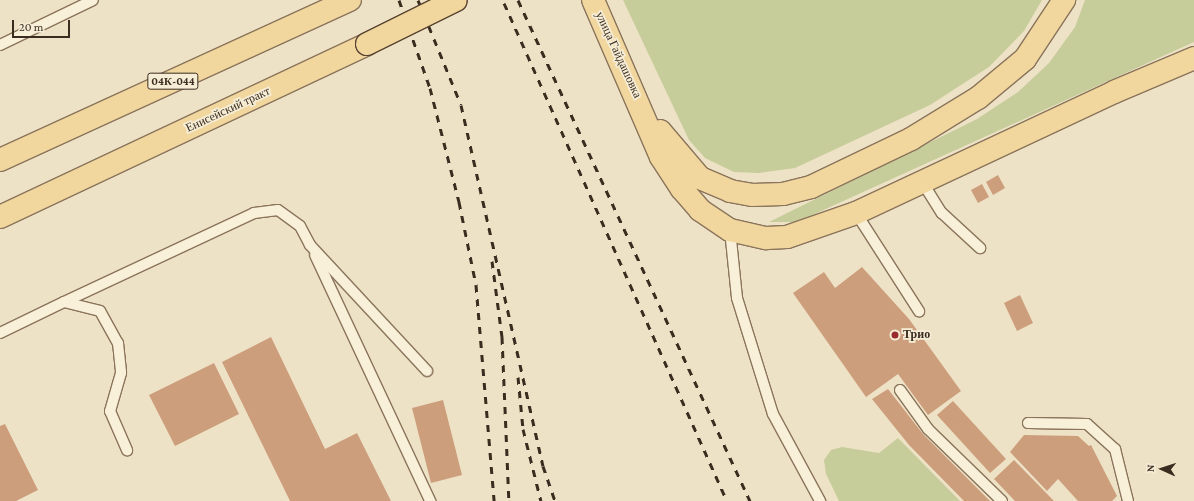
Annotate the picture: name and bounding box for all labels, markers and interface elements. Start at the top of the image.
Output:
street label: улица Гайдашовка [592,10,644,100]
scale bar [14,12,72,38]
text: 20 m [19,20,43,34]
road number: 04К-044 [147,72,199,90]
street label: Енисейский тракт [184,84,272,136]
place label: Трио [903,328,930,342]
marker: Трио [890,330,900,340]
north arrow [1142,449,1182,489]
text: N [1144,464,1156,472]

